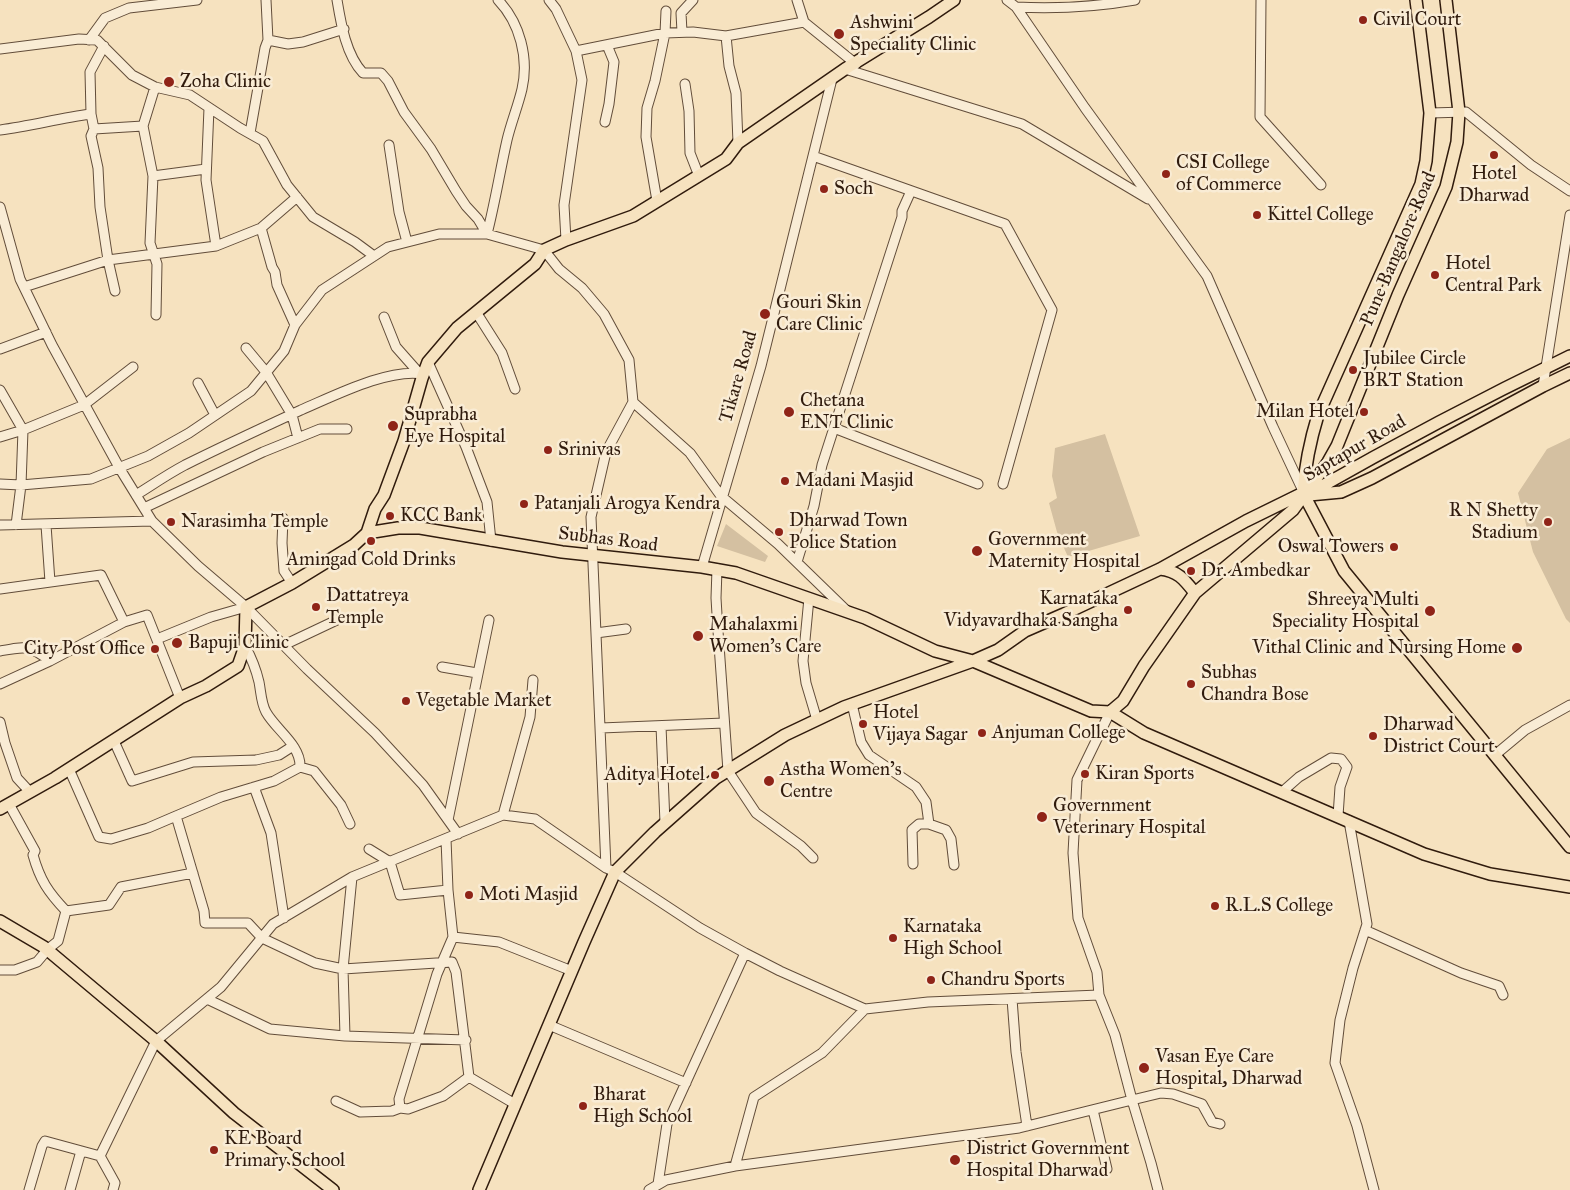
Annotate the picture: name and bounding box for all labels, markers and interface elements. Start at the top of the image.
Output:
place label: Civil Court [1373,9,1461,31]
place label: Ashwini Speciality Clinic [850,12,976,56]
marker: Civil Court [1357,14,1369,26]
marker: Ashwini Speciality Clinic [832,27,846,41]
place label: Zoha Clinic [180,71,271,93]
marker: Zoha Clinic [162,75,176,89]
marker: Hotel Dharwad [1488,149,1500,161]
place label: CSI College of Commerce [1176,152,1282,196]
place label: Hotel Dharwad [1459,163,1529,207]
marker: CSI College of Commerce [1160,168,1172,180]
street label: Pune Bangalore Road [1356,168,1442,330]
place label: Soch [834,178,873,200]
marker: Soch [818,183,830,195]
place label: Kittel College [1267,204,1374,226]
marker: Kittel College [1251,209,1263,221]
place label: Hotel Central Park [1445,253,1542,297]
marker: Hotel Central Park [1429,269,1441,281]
place label: Gouri Skin Care Clinic [776,292,863,336]
marker: Gouri Skin Care Clinic [758,307,772,321]
street label: Tikare Road [715,328,763,426]
place label: Jubilee Circle BRT Station [1363,348,1466,392]
marker: Jubilee Circle BRT Station [1347,364,1359,376]
place label: Chetana ENT Clinic [800,390,894,434]
place label: Milan Hotel [1256,401,1354,423]
place label: Suprabha Eye Hospital [404,404,505,448]
marker: Chetana ENT Clinic [782,405,796,419]
marker: Milan Hotel [1358,406,1370,418]
street label: Saptapur Road [1300,410,1410,488]
marker: Suprabha Eye Hospital [386,419,400,433]
place label: Srinivas [558,439,621,461]
marker: Srinivas [542,444,554,456]
place label: Madani Masjid [795,470,914,492]
marker: Madani Masjid [779,475,791,487]
place label: Patanjali Arogya Kendra [534,493,720,515]
marker: Patanjali Arogya Kendra [518,498,530,510]
place label: R N Shetty Stadium [1449,500,1538,544]
place label: KCC Bank [400,505,483,527]
marker: KCC Bank [384,510,396,522]
place label: Dharwad Town Police Station [789,510,908,554]
place label: Narasimha Temple [181,511,328,533]
marker: Narasimha Temple [165,516,177,528]
marker: R N Shetty Stadium [1542,516,1554,528]
street label: Subhas Road [557,523,659,557]
marker: Dharwad Town Police Station [773,526,785,538]
place label: Government Maternity Hospital [988,529,1140,573]
marker: Amingad Cold Drinks [365,535,377,547]
place label: Oswal Towers [1278,536,1384,558]
marker: Oswal Towers [1388,541,1400,553]
marker: Government Maternity Hospital [970,544,984,558]
place label: Amingad Cold Drinks [286,549,456,571]
place label: Dr. Ambedkar [1201,560,1310,582]
marker: Dr. Ambedkar [1185,565,1197,577]
place label: Dattatreya Temple [326,585,409,629]
place label: Karnataka Vidyavardhaka Sangha [944,588,1118,632]
place label: Shreeya Multi Speciality Hospital [1272,589,1419,633]
marker: Dattatreya Temple [310,601,322,613]
marker: Karnataka Vidyavardhaka Sangha [1122,604,1134,616]
marker: Shreeya Multi Speciality Hospital [1423,604,1437,618]
place label: Mahalaxmi Women's Care [709,614,821,658]
marker: Mahalaxmi Women's Care [691,629,705,643]
place label: Bapuji Clinic [188,632,289,654]
marker: Bapuji Clinic [170,636,184,650]
place label: Vithal Clinic and Nursing Home [1252,637,1506,659]
place label: City Post Office [24,638,145,660]
marker: Vithal Clinic and Nursing Home [1510,641,1524,655]
marker: City Post Office [149,643,161,655]
place label: Subhas Chandra Bose [1201,662,1309,706]
marker: Subhas Chandra Bose [1185,678,1197,690]
place label: Vegetable Market [416,690,551,712]
marker: Vegetable Market [400,695,412,707]
place label: Hotel Vijaya Sagar [873,702,968,746]
place label: Dharwad District Court [1383,714,1495,758]
marker: Hotel Vijaya Sagar [857,718,869,730]
place label: Anjuman College [992,722,1126,744]
marker: Anjuman College [976,727,988,739]
marker: Dharwad District Court [1367,730,1379,742]
place label: Astha Women's Centre [780,759,902,803]
place label: Kiran Sports [1095,763,1194,785]
place label: Aditya Hotel [604,764,705,786]
marker: Kiran Sports [1079,768,1091,780]
marker: Aditya Hotel [709,769,721,781]
marker: Astha Women's Centre [762,774,776,788]
place label: Government Veterinary Hospital [1053,795,1206,839]
marker: Government Veterinary Hospital [1035,810,1049,824]
place label: Moti Masjid [479,884,578,906]
marker: Moti Masjid [463,889,475,901]
place label: R.L.S College [1225,895,1333,917]
marker: R.L.S College [1209,900,1221,912]
place label: Karnataka High School [903,916,1002,960]
marker: Karnataka High School [887,932,899,944]
place label: Chandru Sports [941,969,1065,991]
marker: Chandru Sports [925,974,937,986]
place label: Vasan Eye Care Hospital, Dharwad [1155,1046,1302,1090]
marker: Vasan Eye Care Hospital, Dharwad [1137,1061,1151,1075]
place label: Bharat High School [593,1084,692,1128]
marker: Bharat High School [577,1100,589,1112]
place label: KE Board Primary School [224,1128,345,1172]
place label: District Government Hospital Dharwad [966,1138,1129,1182]
marker: KE Board Primary School [208,1144,220,1156]
marker: District Government Hospital Dharwad [948,1153,962,1167]

